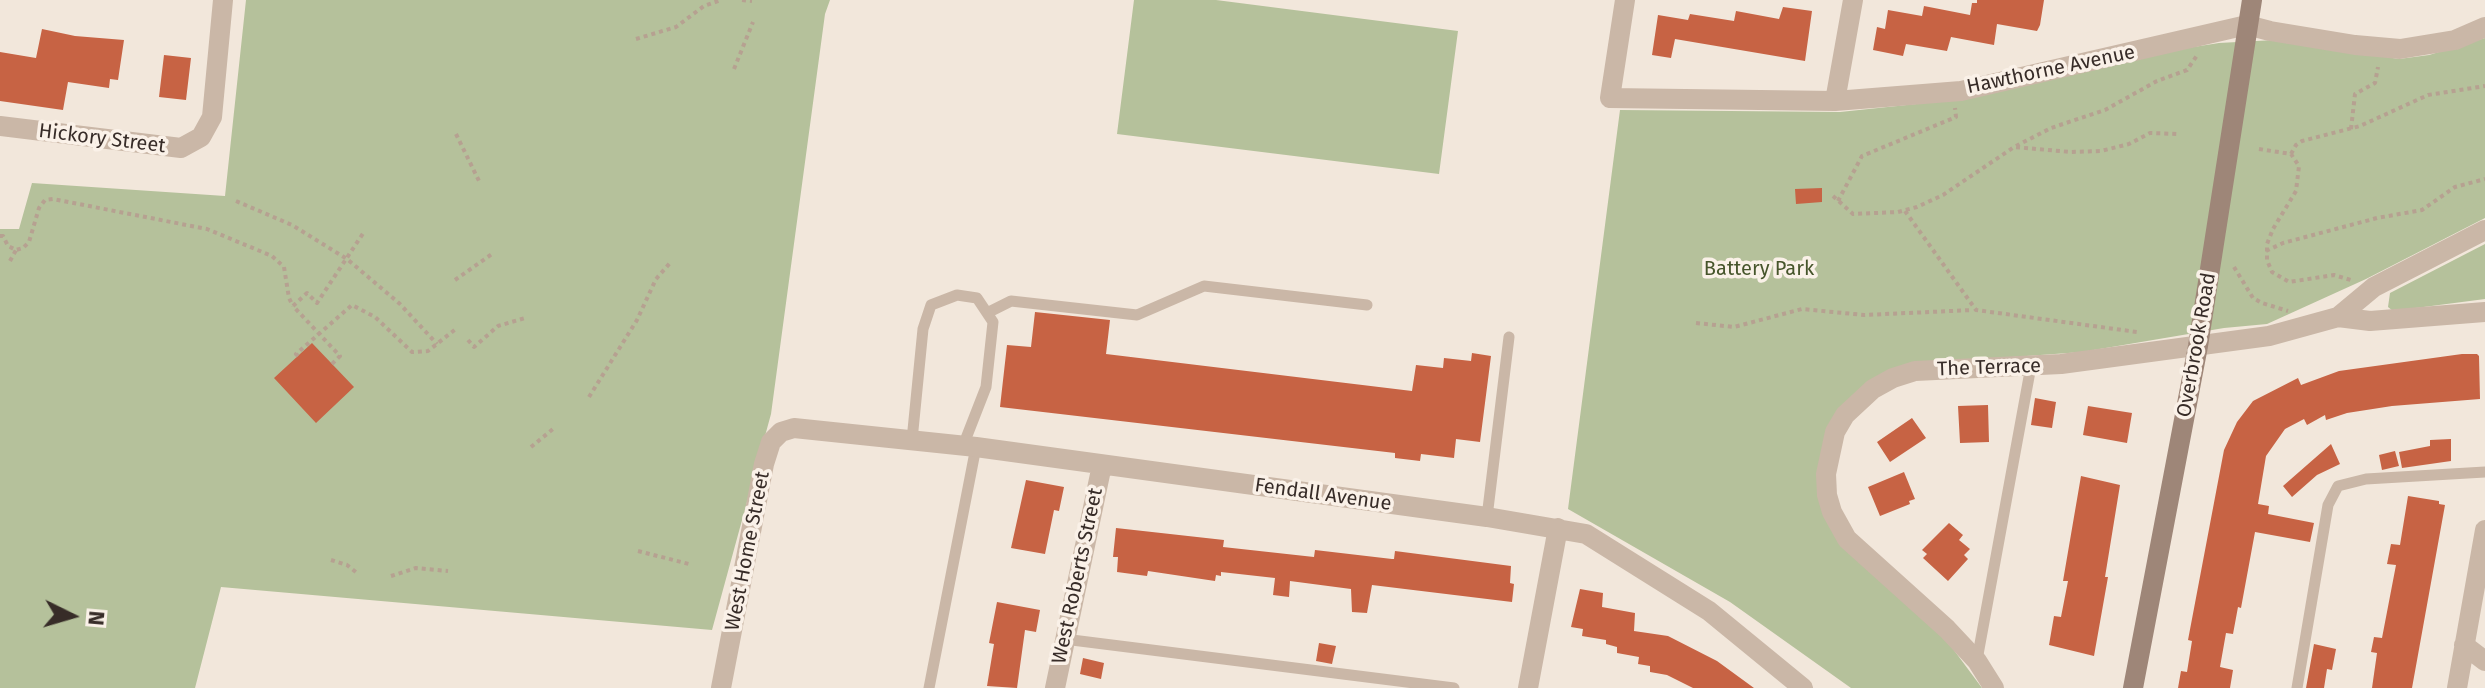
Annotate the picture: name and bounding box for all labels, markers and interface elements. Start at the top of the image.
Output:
street label: Hawthorne Avenue [1965,40,2137,100]
street label: Hickory Street [37,119,167,159]
park label: Battery Park [1704,257,1814,281]
street label: Overbrook Road [2172,271,2222,419]
street label: The Terrace [1937,354,2041,382]
street label: West Home Street [721,469,775,633]
street label: Fendall Avenue [1253,474,1393,516]
street label: West Roberts Street [1048,486,1108,666]
north arrow [32,576,112,656]
text: N [82,610,110,627]

